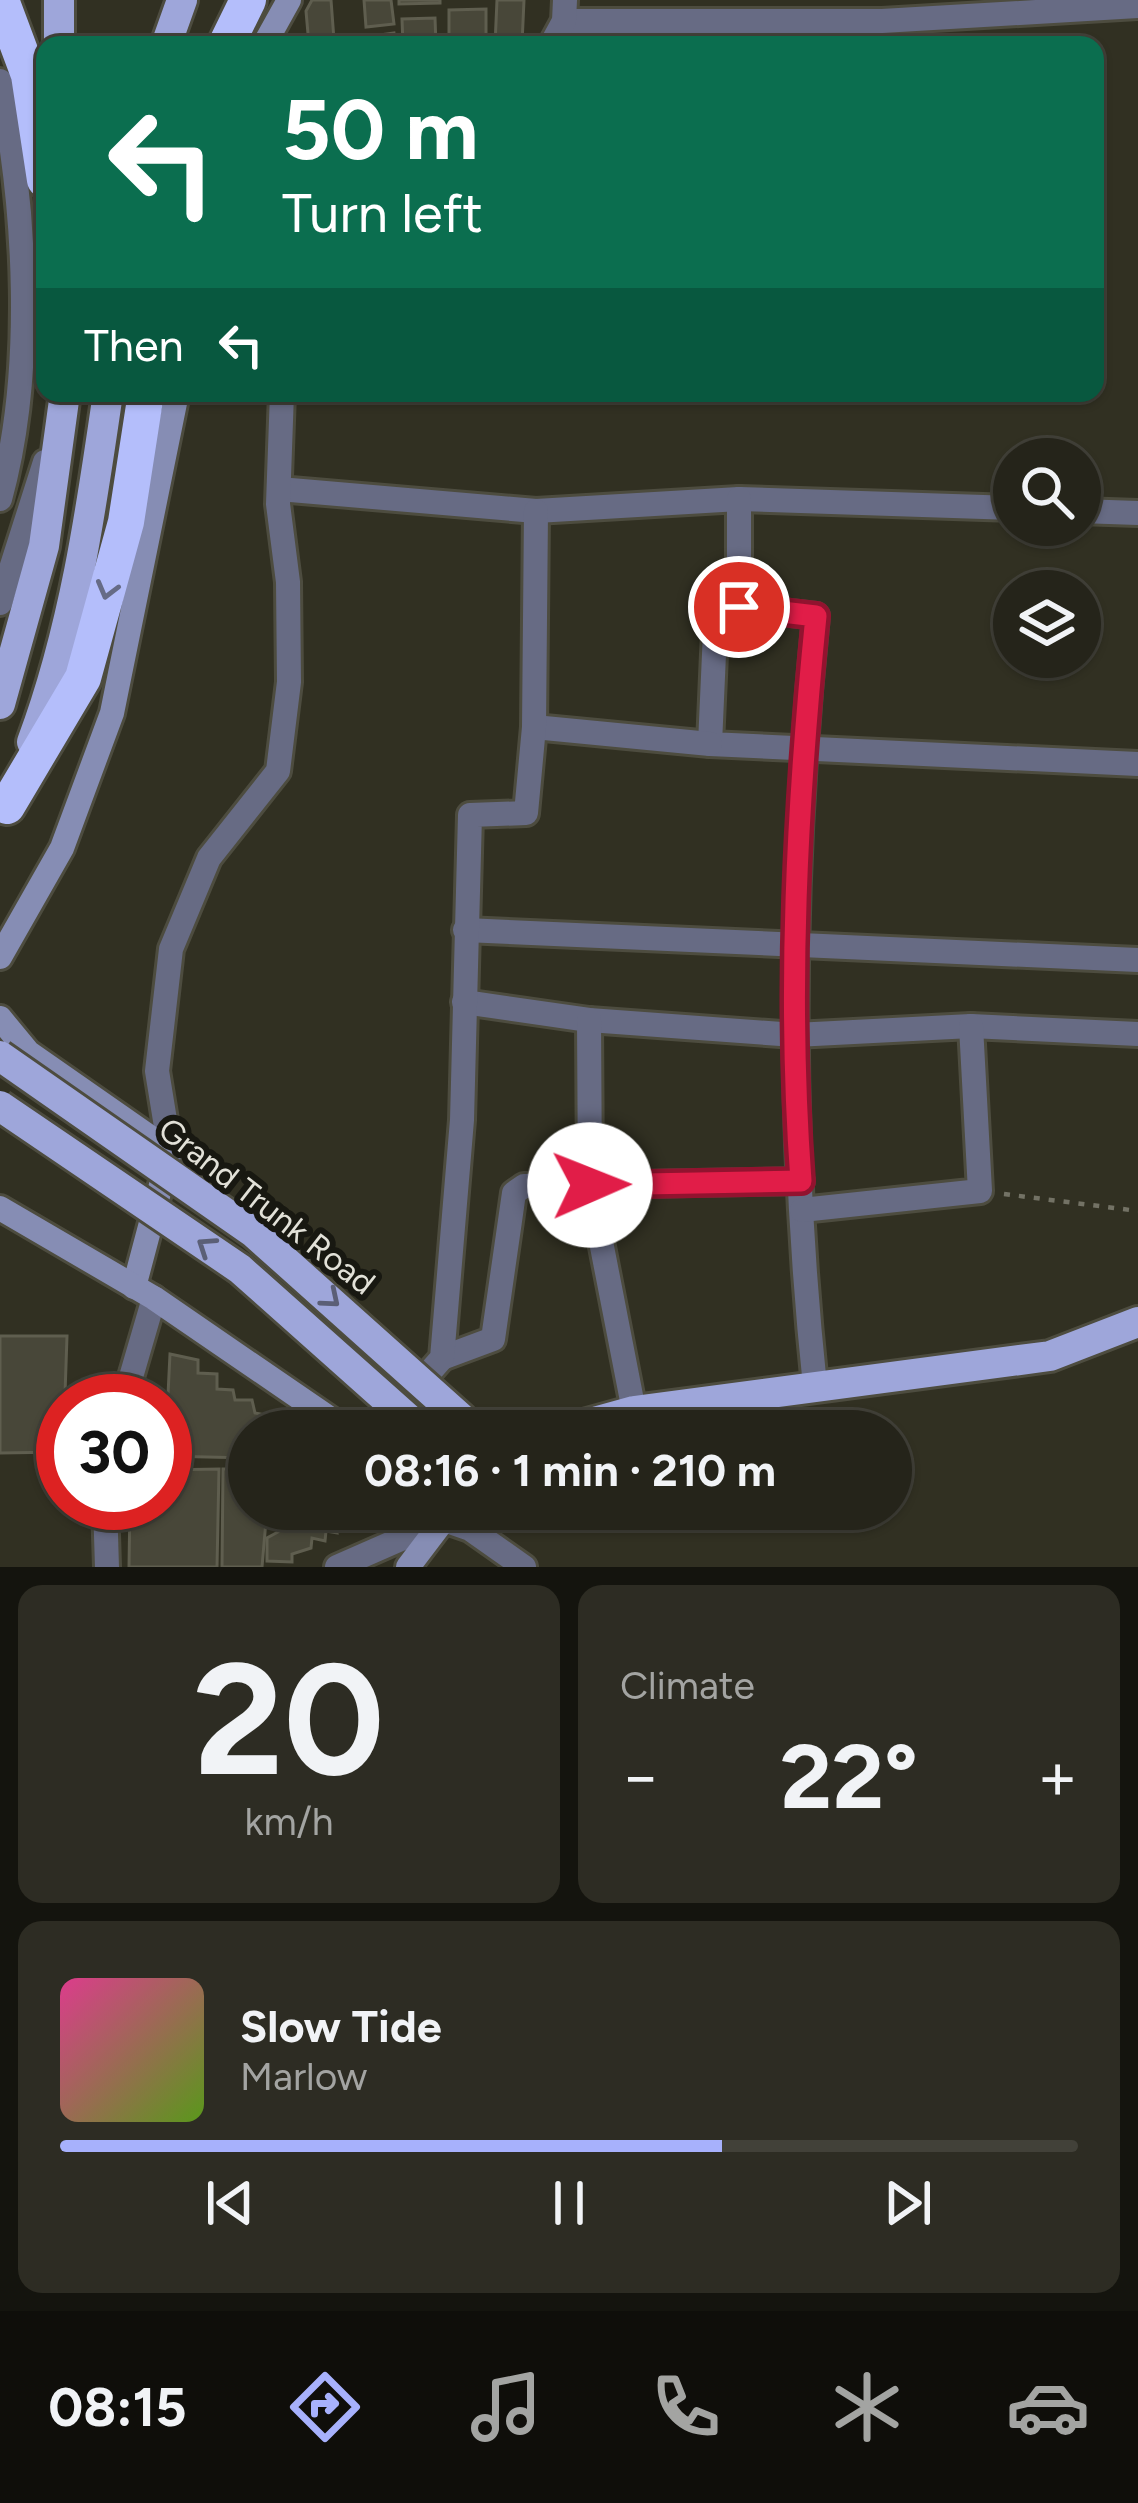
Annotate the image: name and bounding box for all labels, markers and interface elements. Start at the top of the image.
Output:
text: 50 m [282,79,478,180]
icon: left [84,84,240,240]
text: Turn left [282,181,483,246]
icon: left [208,312,274,378]
text: Then [84,318,184,372]
map controls [993,438,1101,678]
button: search [993,438,1101,546]
pin [688,556,790,658]
button: layers [993,570,1101,678]
icon: arrive [706,574,772,640]
one-way arrow [97,579,122,600]
street label: Grand Trunk Road [151,1109,383,1303]
position arrow [527,1122,653,1248]
one-way arrow [197,1238,219,1260]
one-way arrow [317,1284,339,1306]
speed limit sign: 30 [36,1374,192,1530]
text: 08:16 · 1 min · 210 m [364,1443,776,1497]
text: 20 [193,1626,385,1813]
text: Climate [620,1662,755,1709]
text: 22° [780,1722,918,1831]
text: − [620,1736,661,1816]
text: + [1037,1736,1078,1816]
text: km/h [244,1798,334,1845]
text: Slow Tide [240,1999,442,2053]
text: Marlow [240,2053,367,2100]
icon: previous [197,2170,263,2236]
icon: pause [536,2170,602,2236]
icon: next [875,2170,941,2236]
icon: directions [283,2365,367,2449]
icon: music [464,2365,548,2449]
icon: phone [644,2365,728,2449]
icon: climate [825,2365,909,2449]
icon: car [1006,2365,1090,2449]
text: 08:15 [48,2375,187,2440]

